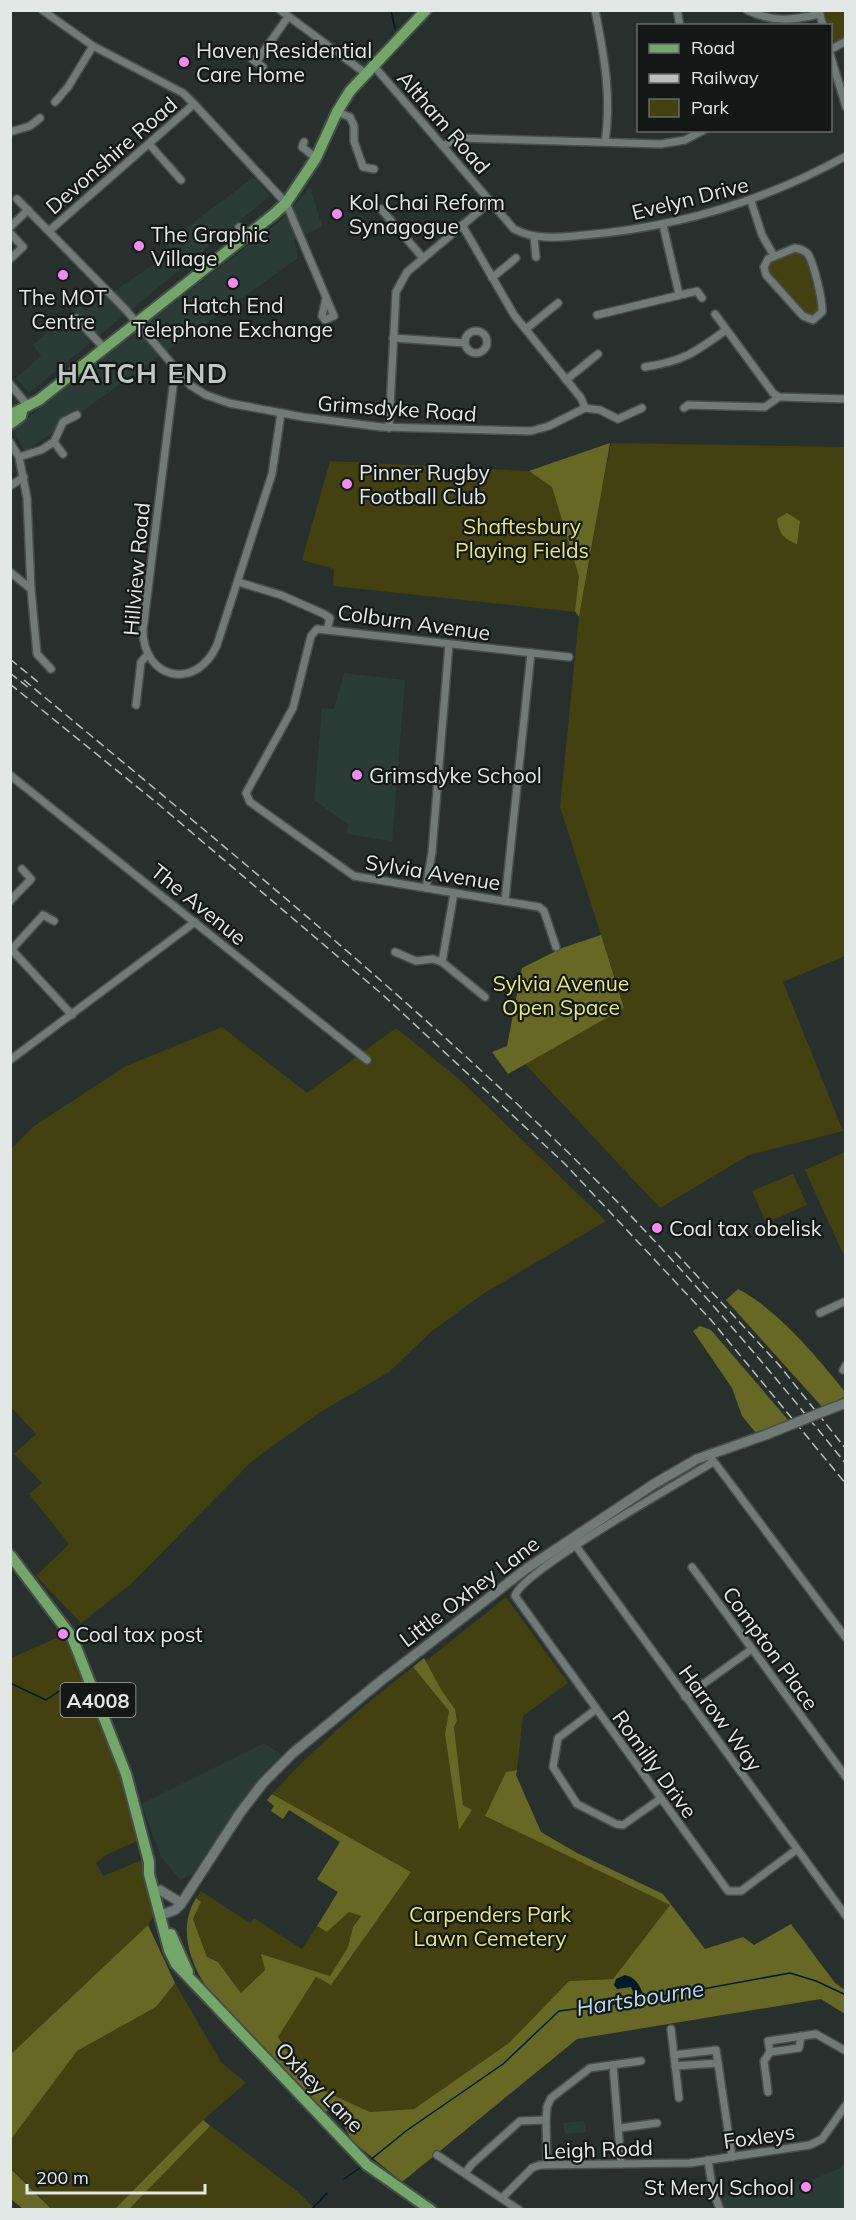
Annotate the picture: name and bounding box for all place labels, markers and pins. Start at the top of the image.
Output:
place label: Haven Residential Care Home [196,37,372,87]
marker: Haven Residential Care Home [177,55,191,69]
place label: Kol Chai Reform Synagogue [349,189,505,239]
marker: Kol Chai Reform Synagogue [330,207,344,221]
place label: The Graphic Village [151,221,269,271]
marker: The Graphic Village [132,239,146,253]
marker: The MOT Centre [56,268,70,282]
marker: Hatch End Telephone Exchange [226,276,240,290]
place label: The MOT Centre [19,284,107,334]
place label: Hatch End Telephone Exchange [133,292,333,342]
place label: Pinner Rugby Football Club [359,459,490,509]
marker: Pinner Rugby Football Club [340,477,354,491]
place label: Grimsdyke School [369,762,542,788]
marker: Grimsdyke School [350,768,364,782]
place label: Coal tax obelisk [669,1215,822,1241]
marker: Coal tax obelisk [650,1221,664,1235]
place label: Coal tax post [75,1621,203,1647]
marker: Coal tax post [56,1627,70,1641]
place label: St Meryl School [644,2174,794,2200]
marker: St Meryl School [799,2180,813,2194]

